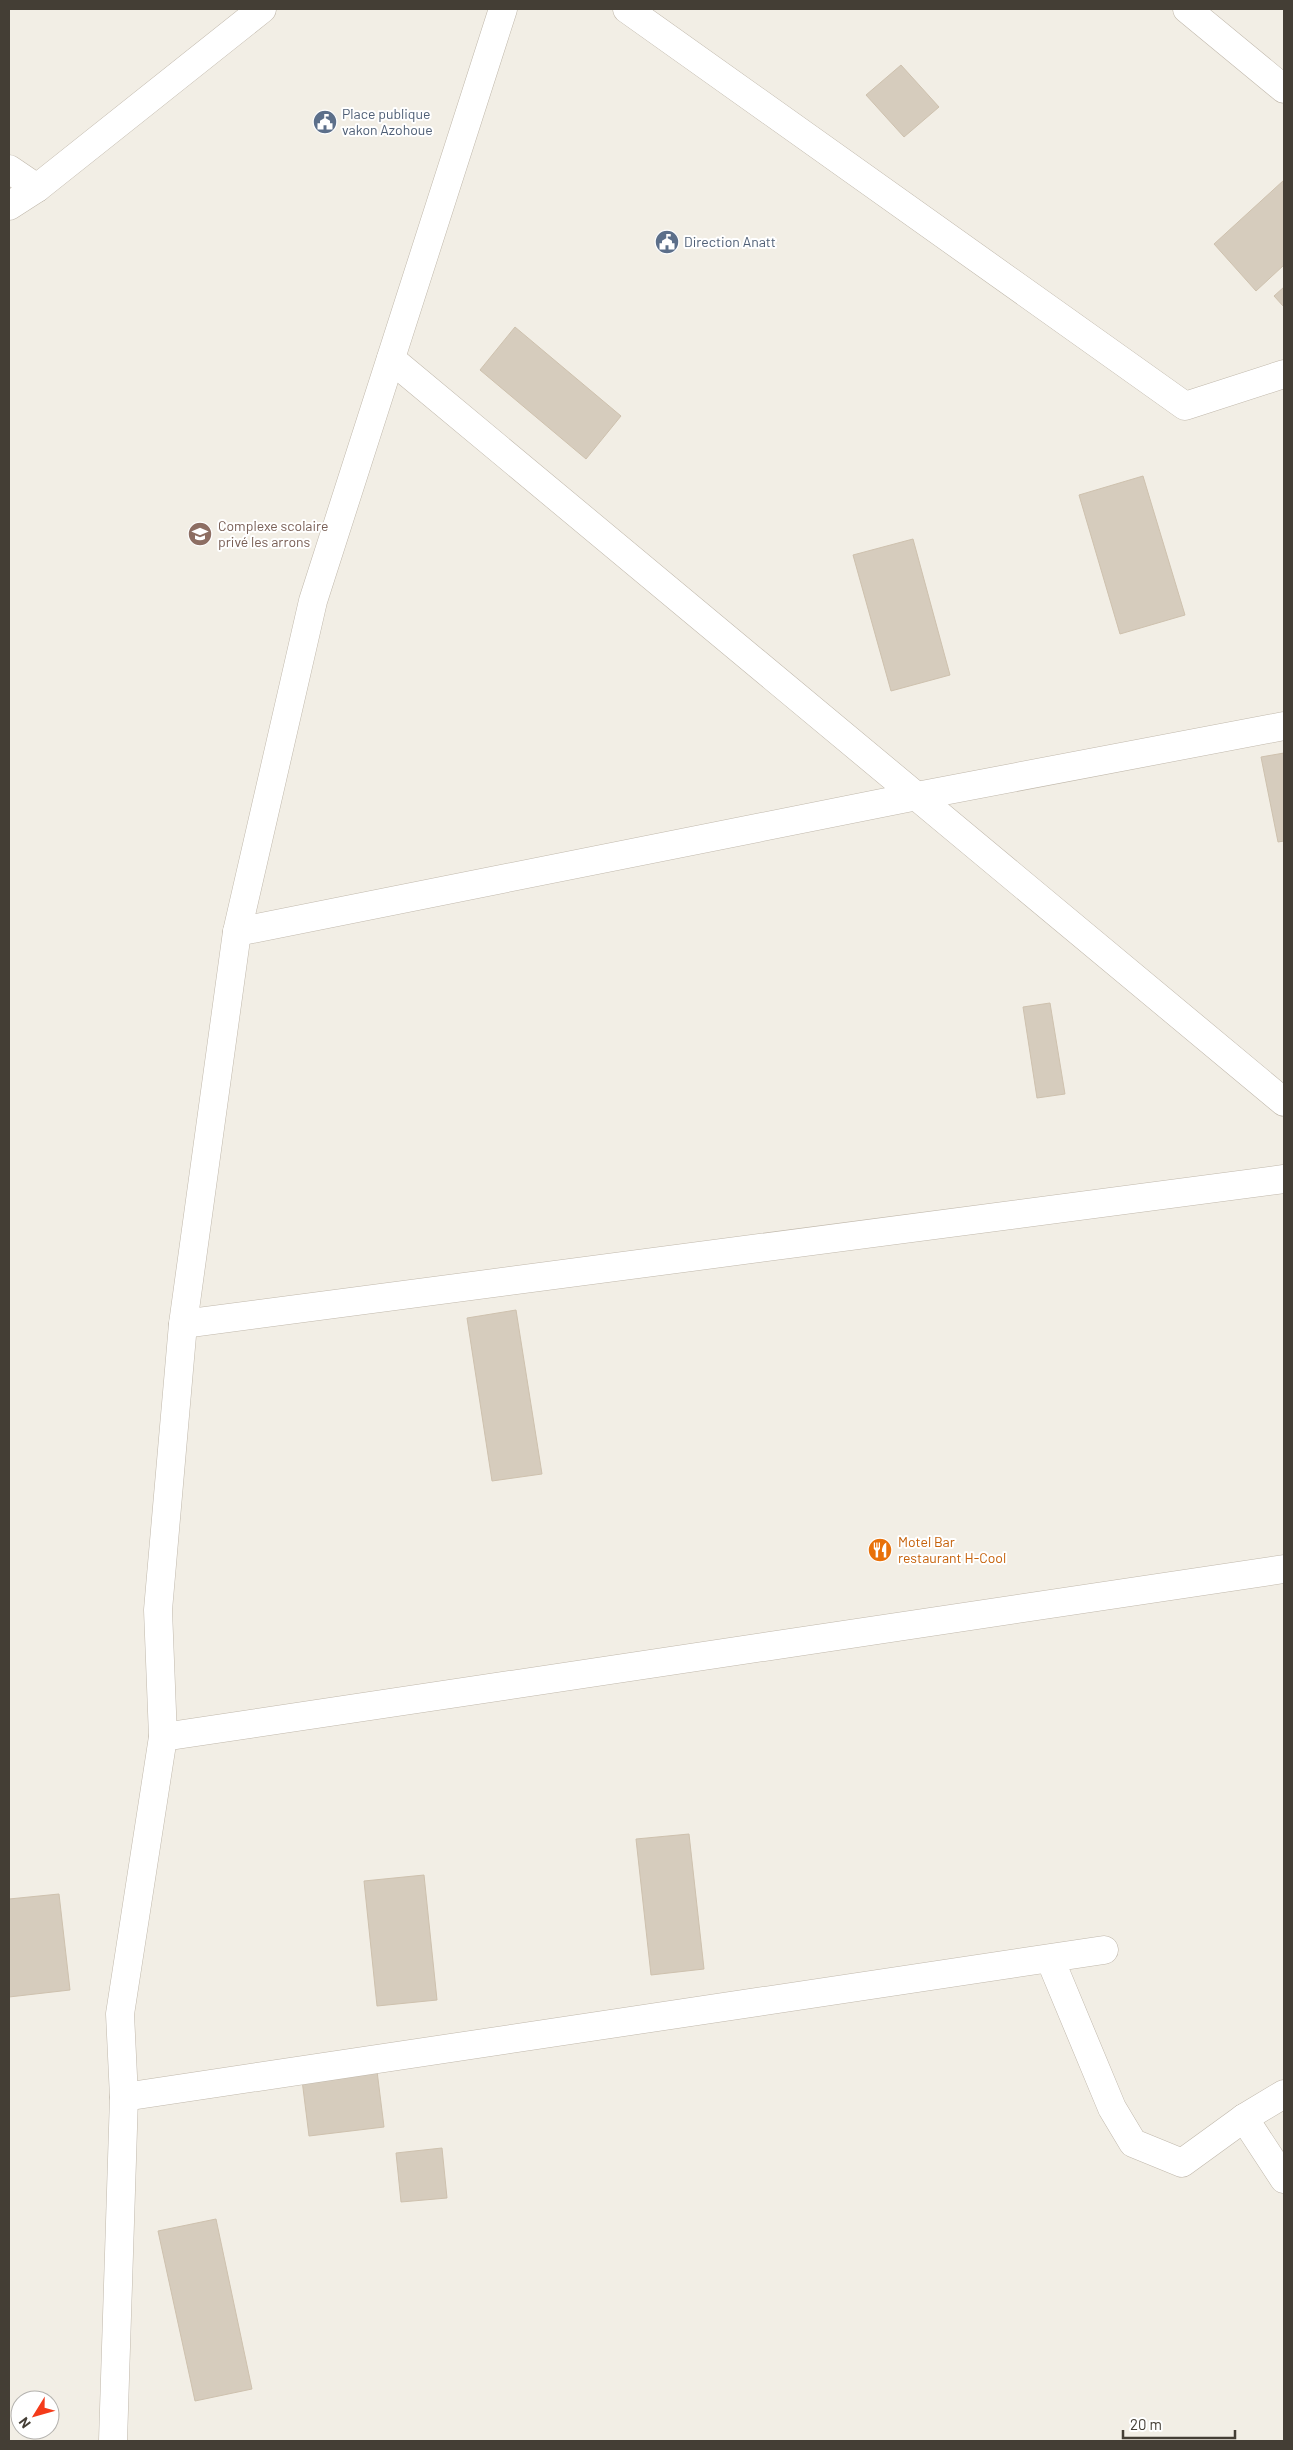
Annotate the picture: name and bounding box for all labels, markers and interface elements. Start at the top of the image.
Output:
place label: Place publique vakon Azohoue [342,105,433,138]
public building icon: Place publique vakon Azohoue [312,109,338,135]
public building icon: Direction Anatt [654,229,680,255]
place label: Direction Anatt [684,233,776,250]
place label: Complexe scolaire privé les arrons [218,517,329,550]
school or university icon: Complexe scolaire privé les arrons [187,521,213,547]
place label: Motel Bar restaurant H-Cool [898,1533,1006,1566]
restaurant icon: Motel Bar restaurant H-Cool [867,1537,893,1563]
north arrow [10,2390,60,2440]
scale bar [1123,2408,1236,2440]
text: N [15,2414,34,2432]
text: 20 m [1130,2415,1162,2433]

